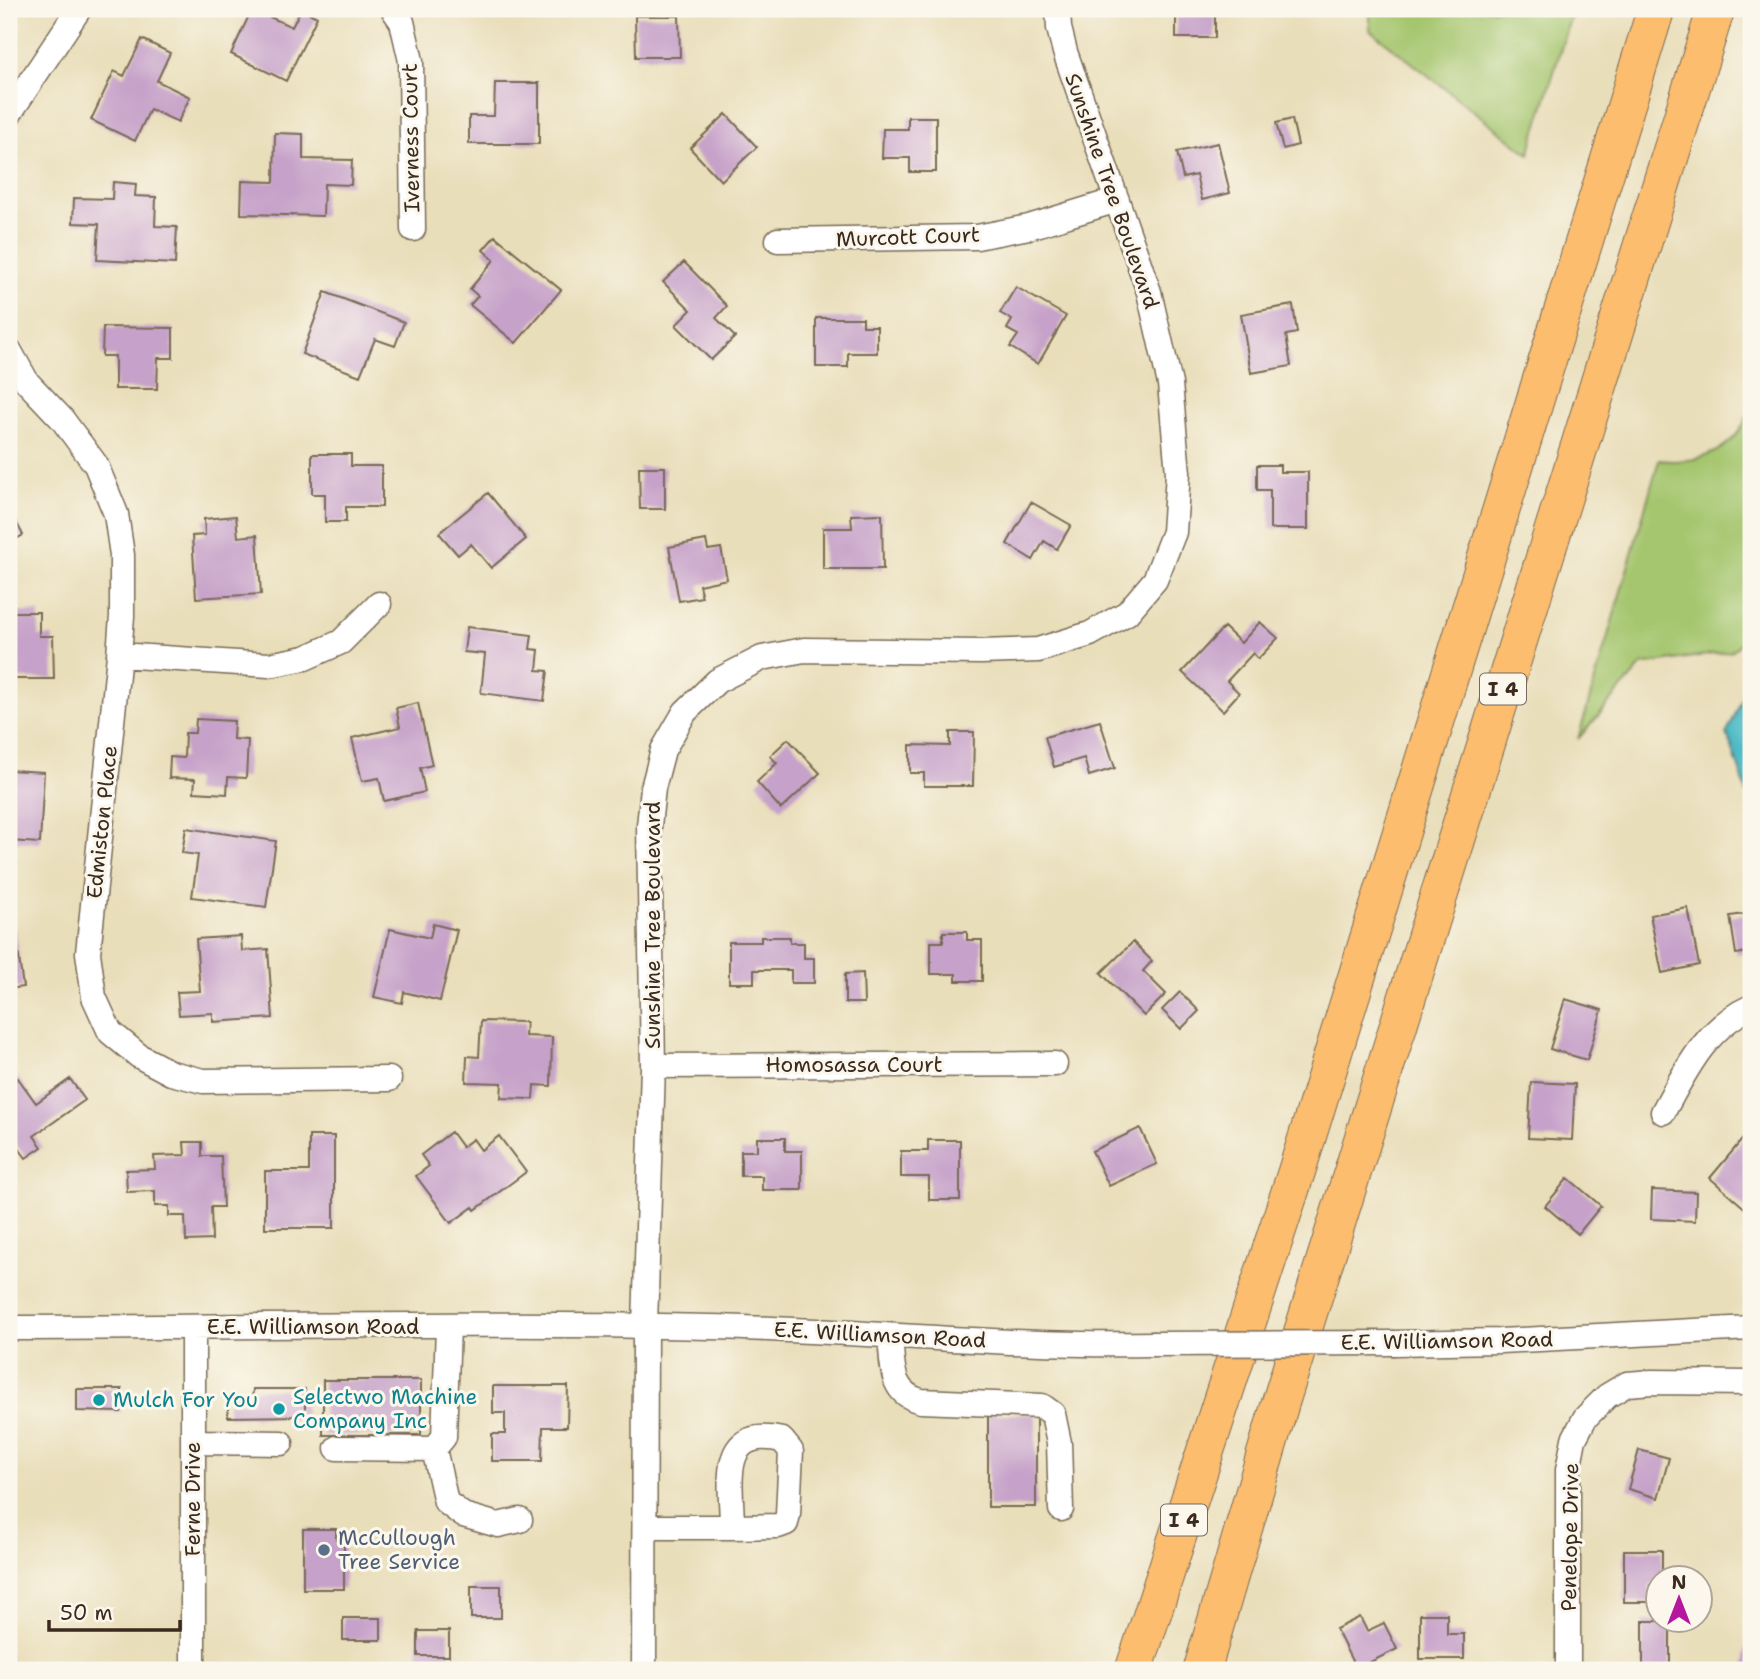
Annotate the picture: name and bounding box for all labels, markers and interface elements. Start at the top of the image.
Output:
street label: Iverness Court [396,63,426,213]
street label: Sunshine Tree Boulevard [1058,69,1166,313]
street label: Murcott Court [836,220,980,254]
road number: I 4 [1480,674,1526,704]
street label: Edmiston Place [80,744,124,900]
street label: Sunshine Tree Boulevard [639,801,667,1049]
street label: Homosassa Court [765,1051,943,1079]
street label: E.E. Williamson Road [207,1313,419,1341]
street label: E.E. Williamson Road [773,1315,987,1355]
street label: E.E. Williamson Road [1341,1325,1553,1357]
place label: Selectwo Machine Company Inc [293,1383,477,1435]
place label: Mulch For You [113,1386,258,1414]
marker: Mulch For You [91,1392,107,1408]
marker: Selectwo Machine Company Inc [271,1401,287,1417]
street label: Ferne Drive [179,1442,207,1556]
street label: Penelope Drive [1555,1462,1585,1612]
road number: I 4 [1161,1504,1207,1536]
place label: McCullough Tree Service [338,1524,460,1576]
marker: McCullough Tree Service [316,1542,332,1558]
north arrow [1644,1564,1714,1634]
text: N [1671,1570,1687,1595]
scale bar [49,1588,180,1632]
text: 50 m [60,1599,113,1627]

